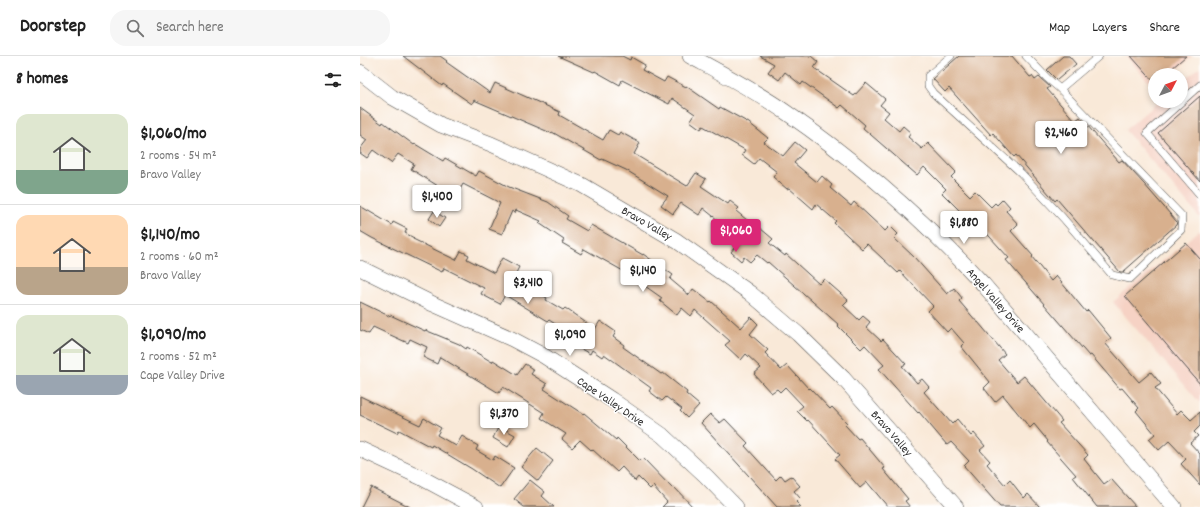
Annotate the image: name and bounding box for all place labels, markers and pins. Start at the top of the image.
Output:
pin: $2,460 [1028,121,1094,155]
pin: $1,400 [404,185,470,219]
pin: $1,880 [931,211,997,245]
pin: $1,060 [703,219,769,253]
pin: $1,140 [610,259,676,293]
pin: $3,410 [495,271,561,305]
pin: $1,090 [537,323,603,357]
pin: $1,370 [471,402,537,436]

